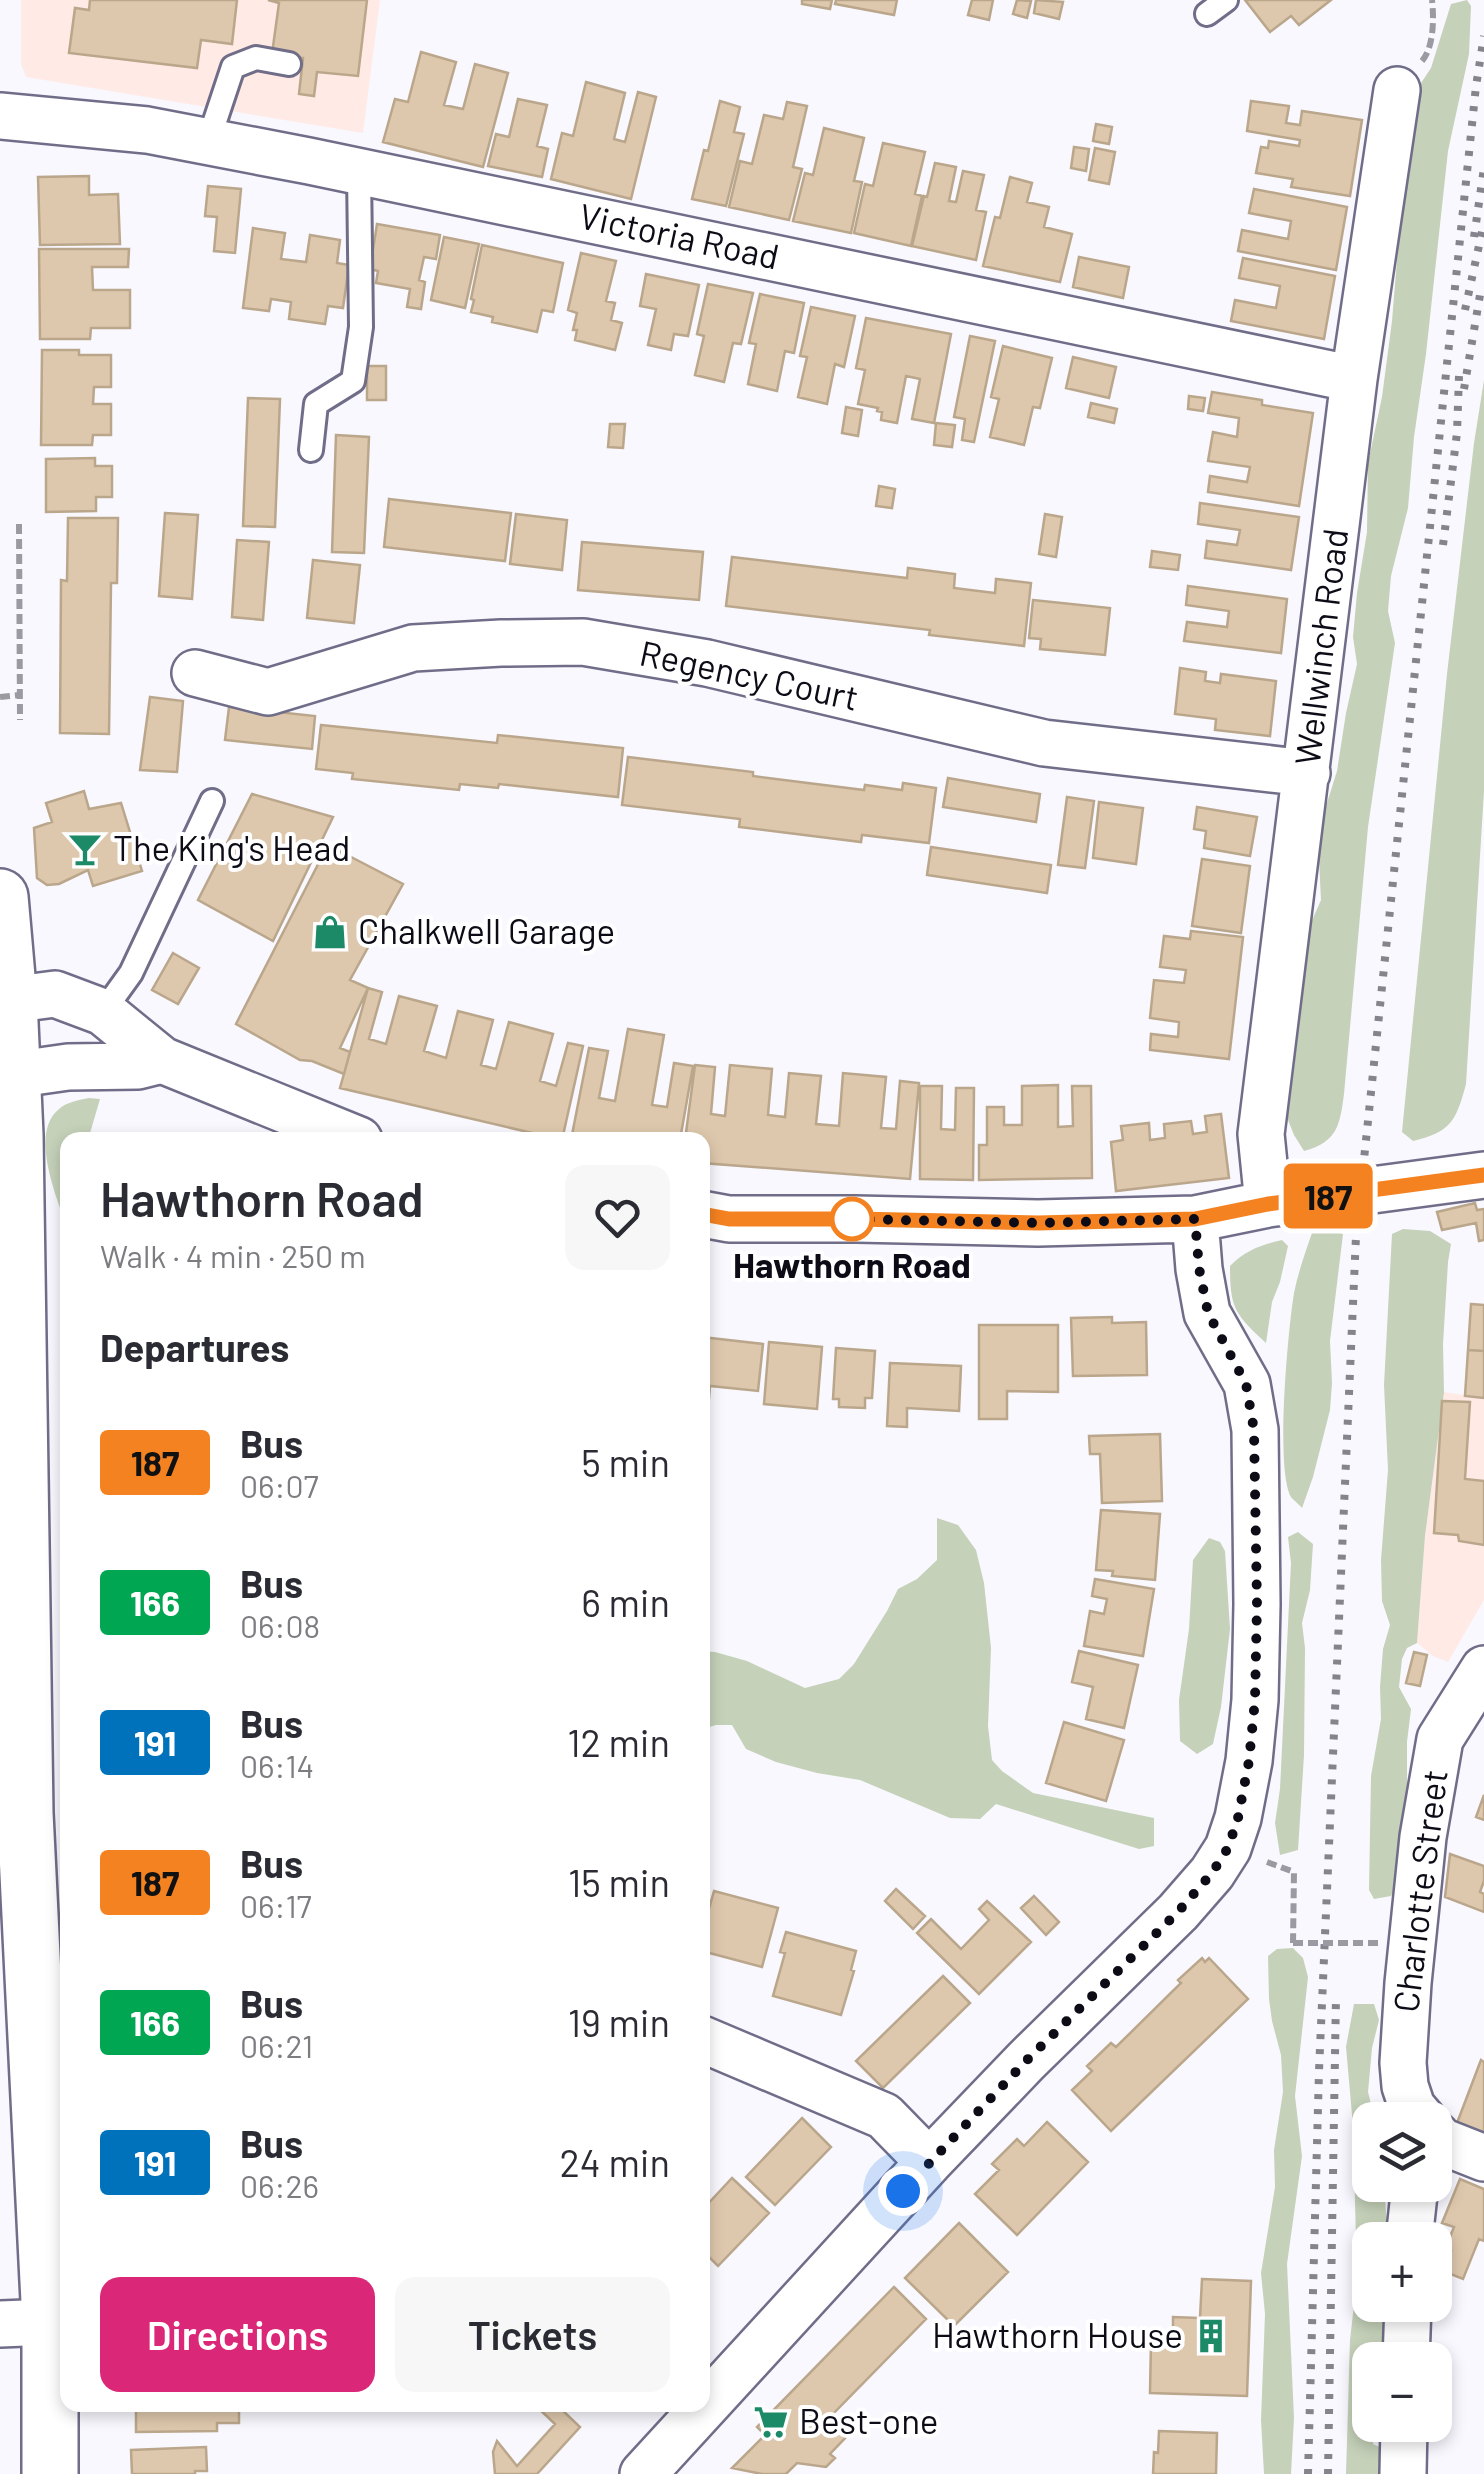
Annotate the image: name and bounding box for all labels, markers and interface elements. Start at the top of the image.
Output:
street label: Victoria Road [576,193,783,277]
street label: Wellwinch Road [1285,526,1355,767]
street label: Regency Court [636,630,862,718]
place label: The King's Head [113,826,350,868]
bar icon: The King's Head [66,830,104,868]
place label: Chalkwell Garage [358,909,615,951]
shop icon: Chalkwell Garage [311,913,349,951]
line badge: 187 [1270,1164,1386,1228]
button: heart [565,1165,670,1270]
text: Hawthorn Road [100,1169,424,1227]
text: 187 [1304,1175,1352,1217]
marker: Hawthorn Road [831,1198,873,1240]
text: Walk · 4 min · 250 m [100,1236,366,1274]
place label: Hawthorn Road [733,1243,971,1285]
text: Departures [100,1324,289,1370]
text: Bus [240,1420,303,1466]
text: 5 min [581,1439,670,1485]
text: 187 [131,1441,179,1483]
text: 06:07 [240,1466,319,1504]
text: Bus [240,1560,303,1606]
text: 6 min [581,1579,670,1625]
text: 166 [130,1581,180,1623]
text: 06:08 [240,1606,320,1644]
text: Bus [240,1700,303,1746]
text: 12 min [567,1719,670,1765]
text: 191 [134,1721,176,1763]
text: 06:14 [240,1746,314,1784]
street label: Charlotte Street [1383,1767,1455,2014]
text: Bus [240,1840,303,1886]
text: 15 min [568,1859,670,1905]
text: 187 [131,1861,179,1903]
text: 06:17 [240,1886,312,1924]
text: Bus [240,1980,303,2026]
text: 19 min [568,1999,670,2045]
text: 166 [130,2001,180,2043]
text: 06:21 [240,2026,313,2064]
map controls [1352,2102,1452,2442]
button: layers [1352,2102,1452,2202]
text: Bus [240,2120,303,2166]
text: 24 min [559,2139,670,2185]
text: 191 [134,2141,176,2183]
text: 06:26 [240,2166,319,2204]
your location [878,2166,928,2216]
button: + [1352,2222,1452,2322]
button: Directions [100,2277,375,2392]
button: Tickets [395,2277,670,2392]
place label: Hawthorn House [932,2313,1183,2355]
building icon: Hawthorn House [1192,2317,1230,2355]
button: − [1352,2342,1452,2442]
place label: Best-one [799,2399,938,2441]
supermarket icon: Best-one [752,2403,790,2441]

